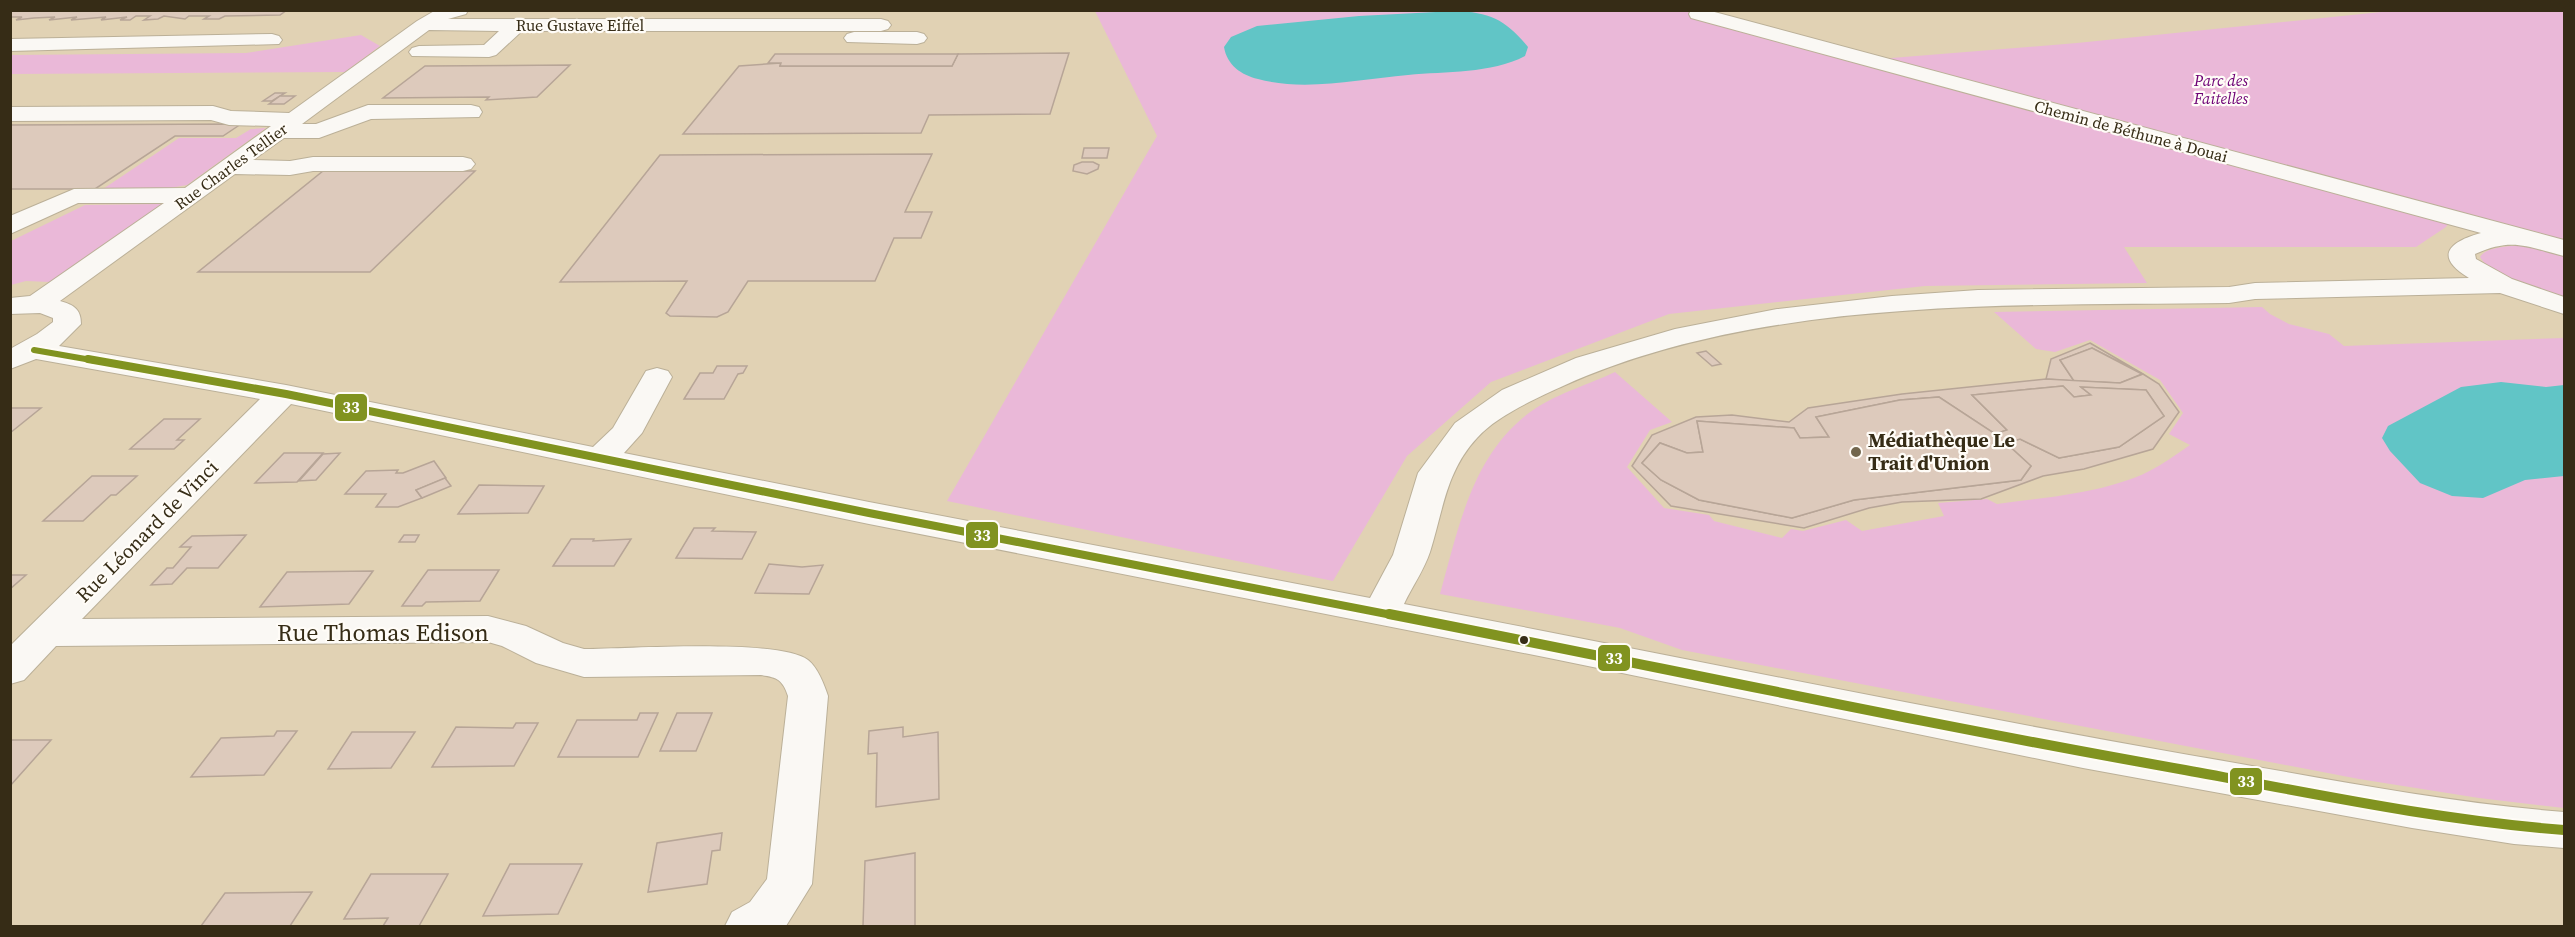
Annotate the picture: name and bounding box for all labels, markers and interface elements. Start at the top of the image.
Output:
street label: Rue Gustave Eiffel [516,14,645,36]
park label: Parc des Faitelles [2193,69,2248,109]
street label: Chemin de Béthune à Douai [2032,95,2230,167]
street label: Rue Charles Tellier [170,117,292,214]
line badge: 33 [334,393,368,422]
text: 33 [342,396,360,418]
place label: Médiathèque Le Trait d'Union [1868,426,2015,477]
marker: Médiathèque Le Trait d'Union [1849,445,1863,459]
street label: Rue Léonard de Vinci [70,454,224,608]
line badge: 33 [965,521,999,549]
text: 33 [973,524,991,546]
street label: Rue Thomas Edison [277,616,489,649]
unlabelled marker [1518,634,1530,646]
line badge: 33 [1597,644,1631,672]
text: 33 [1605,647,1623,669]
line badge: 33 [2229,767,2263,796]
text: 33 [2237,770,2255,792]

